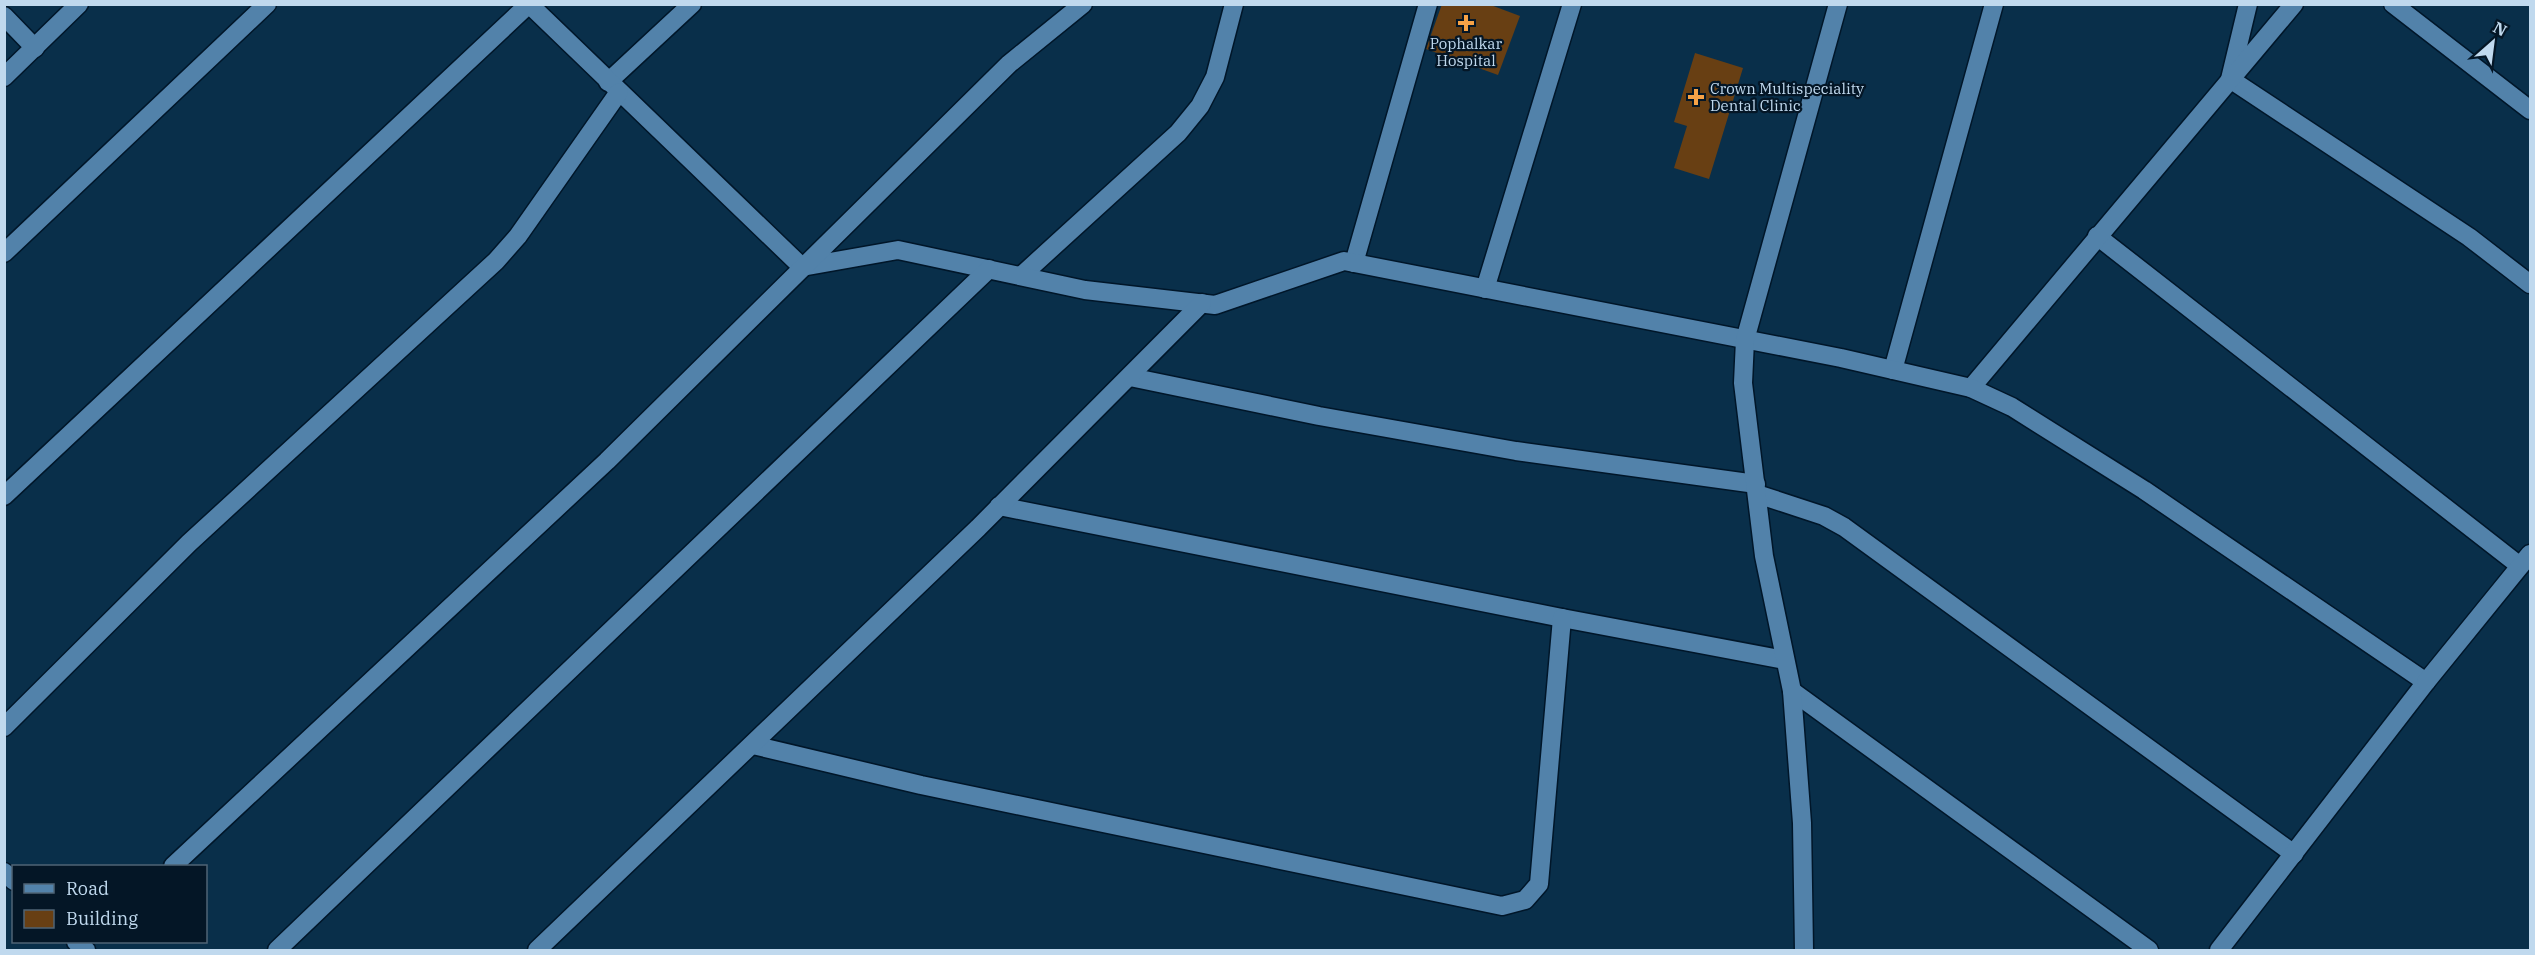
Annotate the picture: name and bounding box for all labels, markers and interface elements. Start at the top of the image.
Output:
north arrow [2463,12,2523,72]
marker: Pophalkar Hospital [1457,14,1475,32]
text: N [2490,17,2510,41]
place label: Pophalkar Hospital [1430,34,1503,70]
place label: Crown Multispeciality Dental Clinic [1710,79,1864,115]
marker: Crown Multispeciality Dental Clinic [1687,88,1705,106]
legend [12,865,207,943]
text: Road [66,877,109,900]
text: Building [66,907,138,930]

